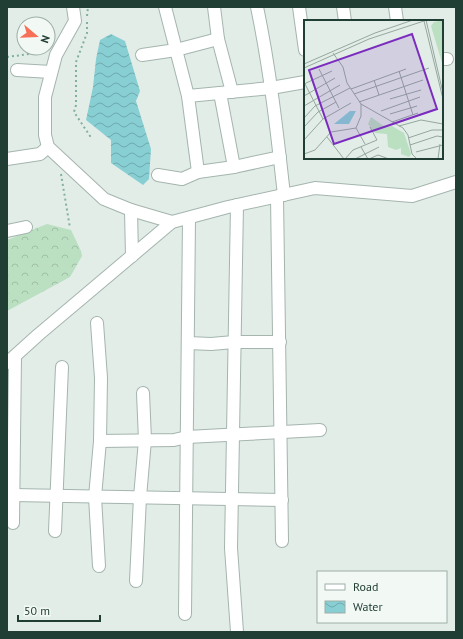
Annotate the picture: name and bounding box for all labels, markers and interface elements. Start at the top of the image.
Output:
north arrow [16,16,56,56]
inset map [304,20,443,159]
text: N [38,34,53,45]
legend [317,571,447,623]
text: Road [353,579,378,594]
scale bar [18,597,100,623]
text: Water [353,599,383,614]
text: 50 m [24,603,50,618]

